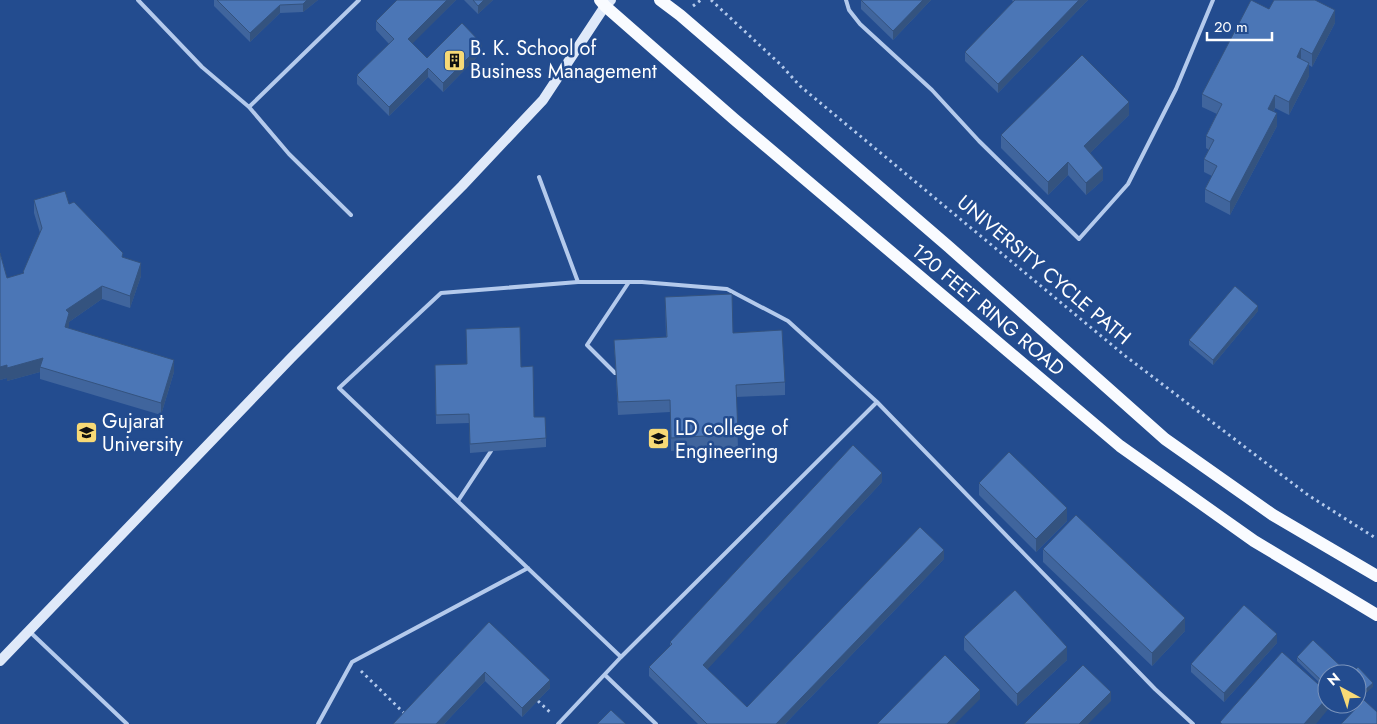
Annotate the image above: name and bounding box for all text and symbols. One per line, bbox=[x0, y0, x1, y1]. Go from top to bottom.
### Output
scale bar bbox=[1207, 10, 1272, 42]
text: 20 m bbox=[1214, 16, 1248, 38]
place label: B. K. School of Business Management bbox=[470, 34, 657, 86]
building icon: B. K. School of Business Management bbox=[442, 48, 466, 72]
street label: UNIVERSITY CYCLE PATH bbox=[951, 188, 1137, 352]
street label: 120 FEET RING ROAD bbox=[905, 237, 1071, 383]
place label: Gujarat University bbox=[102, 407, 183, 459]
place label: LD college of Engineering bbox=[675, 414, 789, 466]
school or university icon: Gujarat University bbox=[74, 420, 98, 444]
school or university icon: LD college of Engineering bbox=[647, 427, 671, 451]
north arrow bbox=[1317, 664, 1367, 714]
text: N bbox=[1323, 668, 1344, 690]

